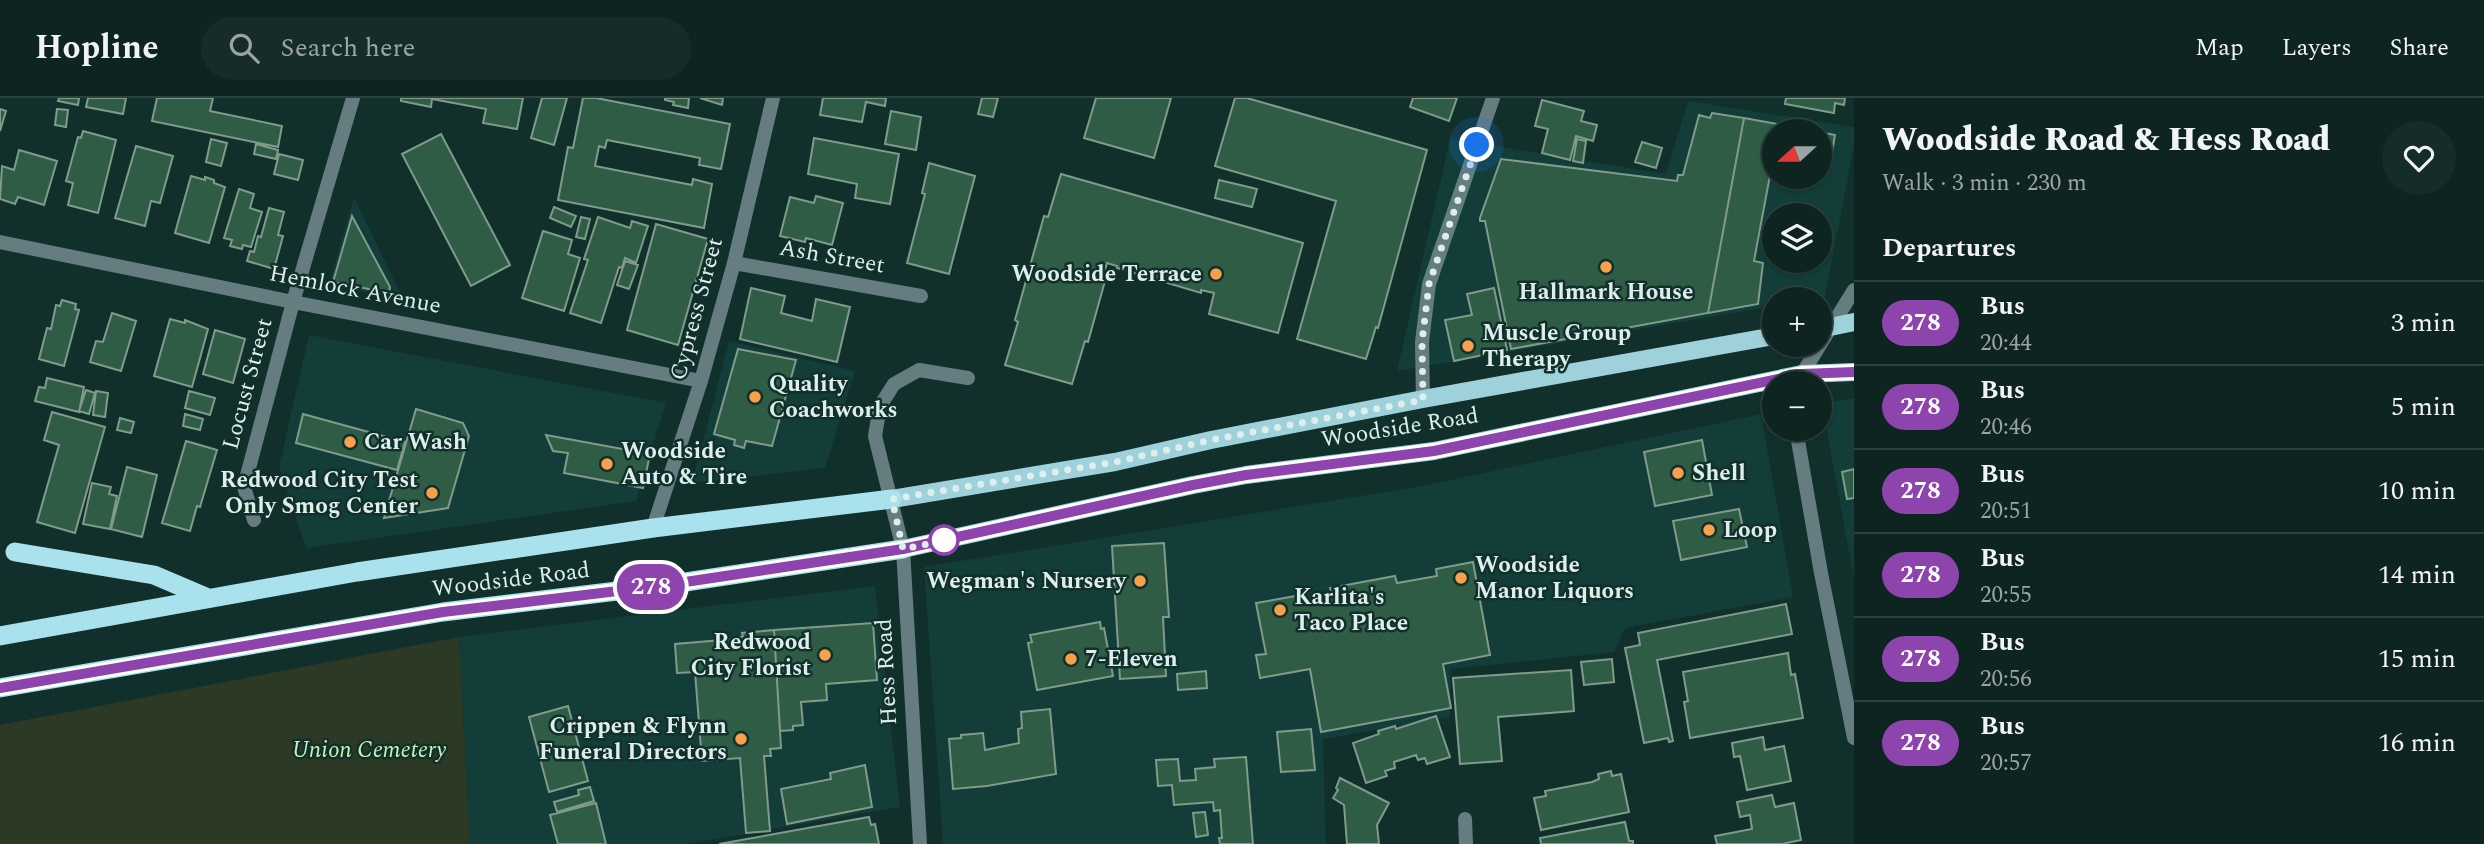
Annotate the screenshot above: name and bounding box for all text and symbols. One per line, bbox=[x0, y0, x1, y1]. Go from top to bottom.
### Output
search box bbox=[201, 17, 691, 80]
text: Hopline bbox=[35, 23, 159, 73]
text: Search here bbox=[281, 28, 415, 68]
icon: search bbox=[225, 29, 263, 67]
text: Map bbox=[2195, 30, 2244, 66]
text: Layers bbox=[2282, 30, 2352, 66]
text: Share bbox=[2390, 30, 2449, 66]
text: Woodside Road & Hess Road bbox=[1882, 115, 2331, 165]
north arrow bbox=[1762, 119, 1832, 189]
map controls bbox=[1762, 119, 1832, 441]
button: heart bbox=[2382, 121, 2456, 195]
your location bbox=[1459, 127, 1494, 162]
text: Walk · 3 min · 230 m bbox=[1882, 166, 2087, 201]
button: layers bbox=[1762, 203, 1832, 273]
text: Departures bbox=[1882, 228, 2016, 268]
street label: Ash Street bbox=[777, 231, 887, 283]
street label: Cypress Street bbox=[661, 234, 733, 384]
street label: Hemlock Avenue bbox=[266, 256, 444, 324]
place label: Woodside Terrace bbox=[1011, 257, 1202, 292]
marker: Hallmark House bbox=[1598, 259, 1614, 275]
marker: Woodside Terrace bbox=[1208, 266, 1224, 282]
place label: Hallmark House bbox=[1519, 275, 1693, 310]
text: Bus bbox=[1980, 286, 2025, 326]
button: + bbox=[1762, 287, 1832, 357]
text: 3 min bbox=[2391, 303, 2456, 343]
text: 278 bbox=[1900, 305, 1941, 341]
street label: Locust Street bbox=[214, 314, 282, 454]
place label: Muscle Group Therapy bbox=[1482, 316, 1631, 377]
text: 20:44 bbox=[1980, 326, 2032, 361]
marker: Muscle Group Therapy bbox=[1460, 338, 1476, 354]
place label: Quality Coachworks bbox=[769, 367, 898, 428]
text: Bus bbox=[1980, 370, 2025, 410]
button: − bbox=[1762, 371, 1832, 441]
text: 5 min bbox=[2391, 387, 2456, 427]
marker: Quality Coachworks bbox=[747, 389, 763, 405]
text: 278 bbox=[1900, 389, 1941, 425]
street label: Woodside Road bbox=[1319, 398, 1481, 458]
text: 20:46 bbox=[1980, 410, 2032, 445]
place label: Car Wash bbox=[364, 425, 467, 460]
marker: Car Wash bbox=[342, 434, 358, 450]
place label: Woodside Auto & Tire bbox=[621, 434, 747, 495]
text: Bus bbox=[1980, 454, 2025, 494]
marker: Woodside Auto & Tire bbox=[599, 456, 615, 472]
place label: Shell bbox=[1692, 456, 1746, 491]
place label: Redwood City Test Only Smog Center bbox=[220, 463, 418, 524]
marker: Shell bbox=[1670, 465, 1686, 481]
text: 10 min bbox=[2378, 471, 2456, 511]
text: 278 bbox=[1900, 473, 1941, 509]
marker: Redwood City Test Only Smog Center bbox=[424, 485, 440, 501]
text: 20:51 bbox=[1980, 494, 2032, 529]
place label: Loop bbox=[1723, 513, 1777, 548]
marker: Loop bbox=[1701, 522, 1717, 538]
unlabelled marker bbox=[929, 525, 959, 555]
text: Bus bbox=[1980, 538, 2025, 578]
place label: Woodside Manor Liquors bbox=[1475, 548, 1634, 609]
street label: Woodside Road bbox=[430, 553, 592, 607]
text: 14 min bbox=[2378, 555, 2456, 595]
text: 278 bbox=[1900, 557, 1941, 593]
line badge: 278 bbox=[611, 564, 691, 610]
place label: Wegman's Nursery bbox=[926, 564, 1127, 599]
text: 278 bbox=[631, 569, 671, 605]
marker: Woodside Manor Liquors bbox=[1453, 570, 1469, 586]
marker: Wegman's Nursery bbox=[1132, 573, 1148, 589]
text: 20:55 bbox=[1980, 578, 2032, 613]
place label: Karlita's Taco Place bbox=[1294, 580, 1408, 641]
marker: Karlita's Taco Place bbox=[1272, 602, 1288, 618]
street label: Hess Road bbox=[867, 618, 907, 726]
text: Bus bbox=[1980, 622, 2025, 662]
place label: Redwood City Florist bbox=[691, 625, 811, 686]
text: 15 min bbox=[2378, 639, 2456, 679]
text: 278 bbox=[1900, 641, 1941, 677]
place label: 7-Eleven bbox=[1085, 642, 1178, 677]
marker: Redwood City Florist bbox=[817, 647, 833, 663]
marker: 7-Eleven bbox=[1063, 651, 1079, 667]
text: 20:56 bbox=[1980, 662, 2032, 697]
text: Bus bbox=[1980, 706, 2025, 746]
place label: Crippen & Flynn Funeral Directors bbox=[539, 709, 727, 770]
text: 16 min bbox=[2378, 723, 2456, 763]
text: 278 bbox=[1900, 725, 1941, 761]
marker: Crippen & Flynn Funeral Directors bbox=[733, 731, 749, 747]
park label: Union Cemetery bbox=[292, 733, 447, 768]
text: 20:57 bbox=[1980, 746, 2032, 781]

